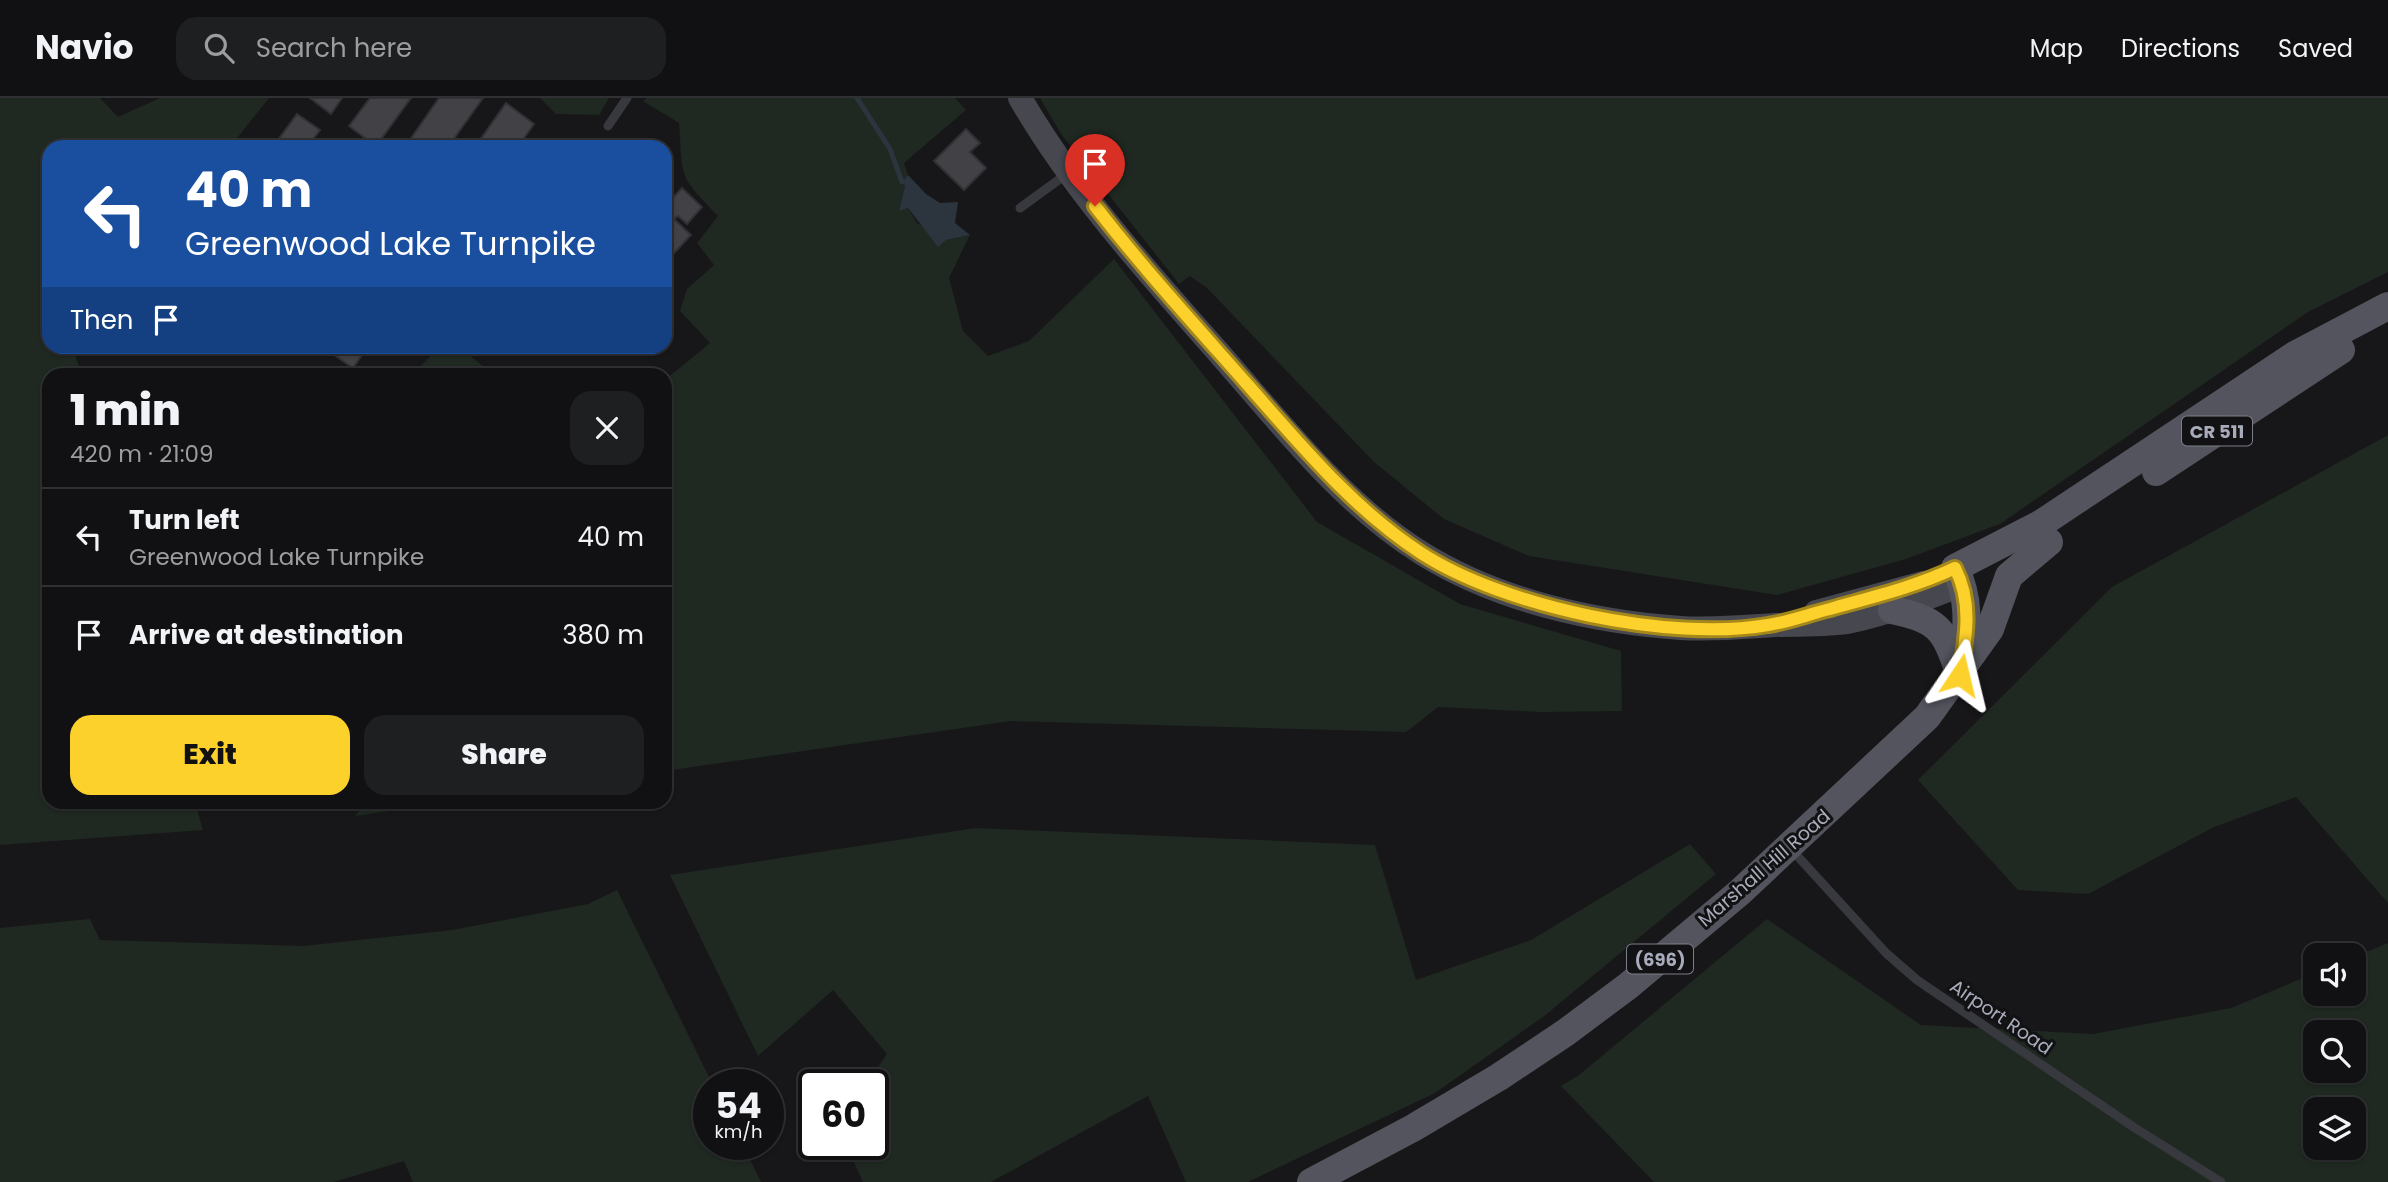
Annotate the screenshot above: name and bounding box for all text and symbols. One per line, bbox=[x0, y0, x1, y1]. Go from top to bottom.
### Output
search box bbox=[176, 17, 666, 80]
text: Navio bbox=[35, 24, 134, 71]
icon: search bbox=[200, 29, 238, 67]
text: Search here bbox=[256, 30, 412, 66]
text: Map bbox=[2030, 32, 2083, 65]
text: Directions bbox=[2121, 32, 2240, 65]
text: Saved bbox=[2278, 32, 2353, 65]
pin bbox=[1065, 134, 1125, 206]
icon: arrive bbox=[1076, 145, 1114, 183]
text: 40 m bbox=[185, 156, 312, 224]
icon: left bbox=[70, 168, 161, 259]
text: Greenwood Lake Turnpike bbox=[185, 221, 596, 266]
icon: arrive bbox=[147, 301, 185, 339]
text: Then bbox=[70, 302, 133, 338]
text: 1 min bbox=[70, 381, 181, 440]
button: close bbox=[570, 391, 644, 465]
road number: CR 511 bbox=[2182, 416, 2252, 446]
text: 420 m · 21:09 bbox=[70, 438, 214, 470]
text: Turn left bbox=[129, 502, 240, 538]
icon: left bbox=[70, 518, 108, 556]
text: 40 m bbox=[578, 519, 644, 555]
text: Greenwood Lake Turnpike bbox=[129, 541, 424, 573]
icon: arrive bbox=[70, 616, 108, 654]
text: Arrive at destination bbox=[129, 617, 404, 653]
text: 380 m bbox=[562, 617, 644, 653]
position arrow bbox=[1923, 638, 1997, 712]
button: Exit bbox=[70, 715, 350, 795]
button: Share bbox=[364, 715, 644, 795]
street label: Marshall Hill Road bbox=[1692, 803, 1836, 933]
map controls bbox=[2303, 943, 2366, 1160]
button: sound bbox=[2303, 943, 2366, 1006]
road number: (696) bbox=[1627, 944, 1693, 974]
street label: Airport Road bbox=[1945, 973, 2057, 1061]
button: search bbox=[2303, 1020, 2366, 1083]
speed limit sign: 60 bbox=[798, 1069, 889, 1160]
text: 54 bbox=[715, 1081, 762, 1130]
button: layers bbox=[2303, 1097, 2366, 1160]
text: km/h bbox=[715, 1119, 762, 1144]

